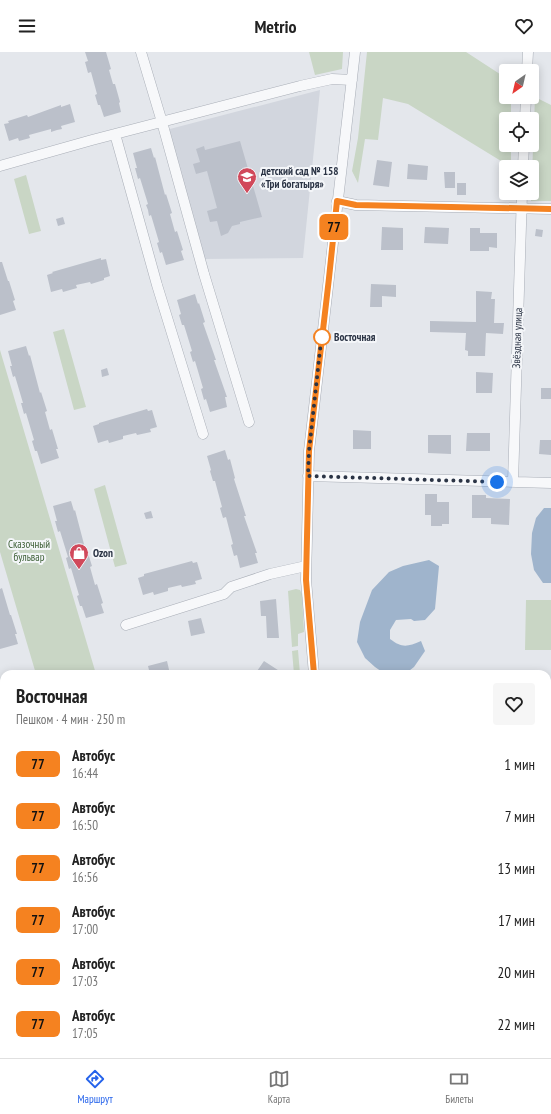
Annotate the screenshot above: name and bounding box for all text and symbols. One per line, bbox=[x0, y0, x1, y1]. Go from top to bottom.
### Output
icon: menu bbox=[16, 15, 38, 37]
text: Metrio bbox=[254, 15, 297, 38]
icon: heart bbox=[513, 15, 535, 37]
north arrow bbox=[499, 64, 539, 104]
map controls bbox=[499, 64, 539, 200]
button: locate bbox=[499, 112, 539, 152]
button: layers bbox=[499, 160, 539, 200]
place label: детский сад № 158 «Три богатыря» bbox=[260, 164, 339, 191]
school or university icon: детский сад № 158 «Три богатыря» bbox=[236, 166, 258, 194]
line badge: 77 bbox=[316, 214, 352, 240]
text: 77 bbox=[327, 218, 341, 236]
street label: Звёздная улица bbox=[509, 307, 525, 369]
marker: Восточная bbox=[313, 328, 331, 346]
place label: Восточная bbox=[334, 330, 376, 344]
your location bbox=[487, 472, 507, 492]
park label: Сказочный бульвар bbox=[8, 537, 50, 564]
shop icon: Ozon bbox=[68, 542, 90, 570]
place label: Ozon bbox=[93, 546, 113, 560]
button: heart bbox=[493, 683, 535, 725]
text: Восточная bbox=[16, 684, 88, 708]
text: Пешком · 4 мин · 250 m bbox=[16, 711, 125, 728]
text: Автобус bbox=[72, 746, 115, 765]
text: 77 bbox=[31, 755, 45, 773]
text: 1 мин bbox=[504, 755, 535, 774]
text: 16:44 bbox=[72, 765, 98, 782]
text: Автобус bbox=[72, 798, 115, 817]
text: 77 bbox=[31, 807, 45, 825]
text: 7 мин bbox=[505, 807, 535, 826]
text: 16:50 bbox=[72, 817, 98, 834]
text: Автобус bbox=[72, 850, 115, 869]
text: 77 bbox=[31, 859, 45, 877]
text: 13 мин bbox=[497, 859, 535, 878]
text: 16:56 bbox=[72, 869, 98, 886]
text: Автобус bbox=[72, 902, 115, 921]
text: 77 bbox=[31, 911, 45, 929]
text: 17 мин bbox=[498, 911, 535, 930]
text: 17:00 bbox=[72, 921, 98, 938]
text: Автобус bbox=[72, 954, 115, 973]
text: 77 bbox=[31, 963, 45, 981]
text: 20 мин bbox=[497, 963, 535, 982]
text: 17:03 bbox=[72, 973, 98, 990]
text: Автобус bbox=[72, 1006, 115, 1025]
text: 77 bbox=[31, 1015, 45, 1033]
text: 22 мин bbox=[497, 1015, 535, 1034]
text: 17:05 bbox=[72, 1025, 98, 1042]
tab: Маршрут bbox=[78, 1068, 113, 1106]
tab: Карта bbox=[268, 1068, 290, 1106]
tab: Билеты bbox=[445, 1068, 473, 1106]

